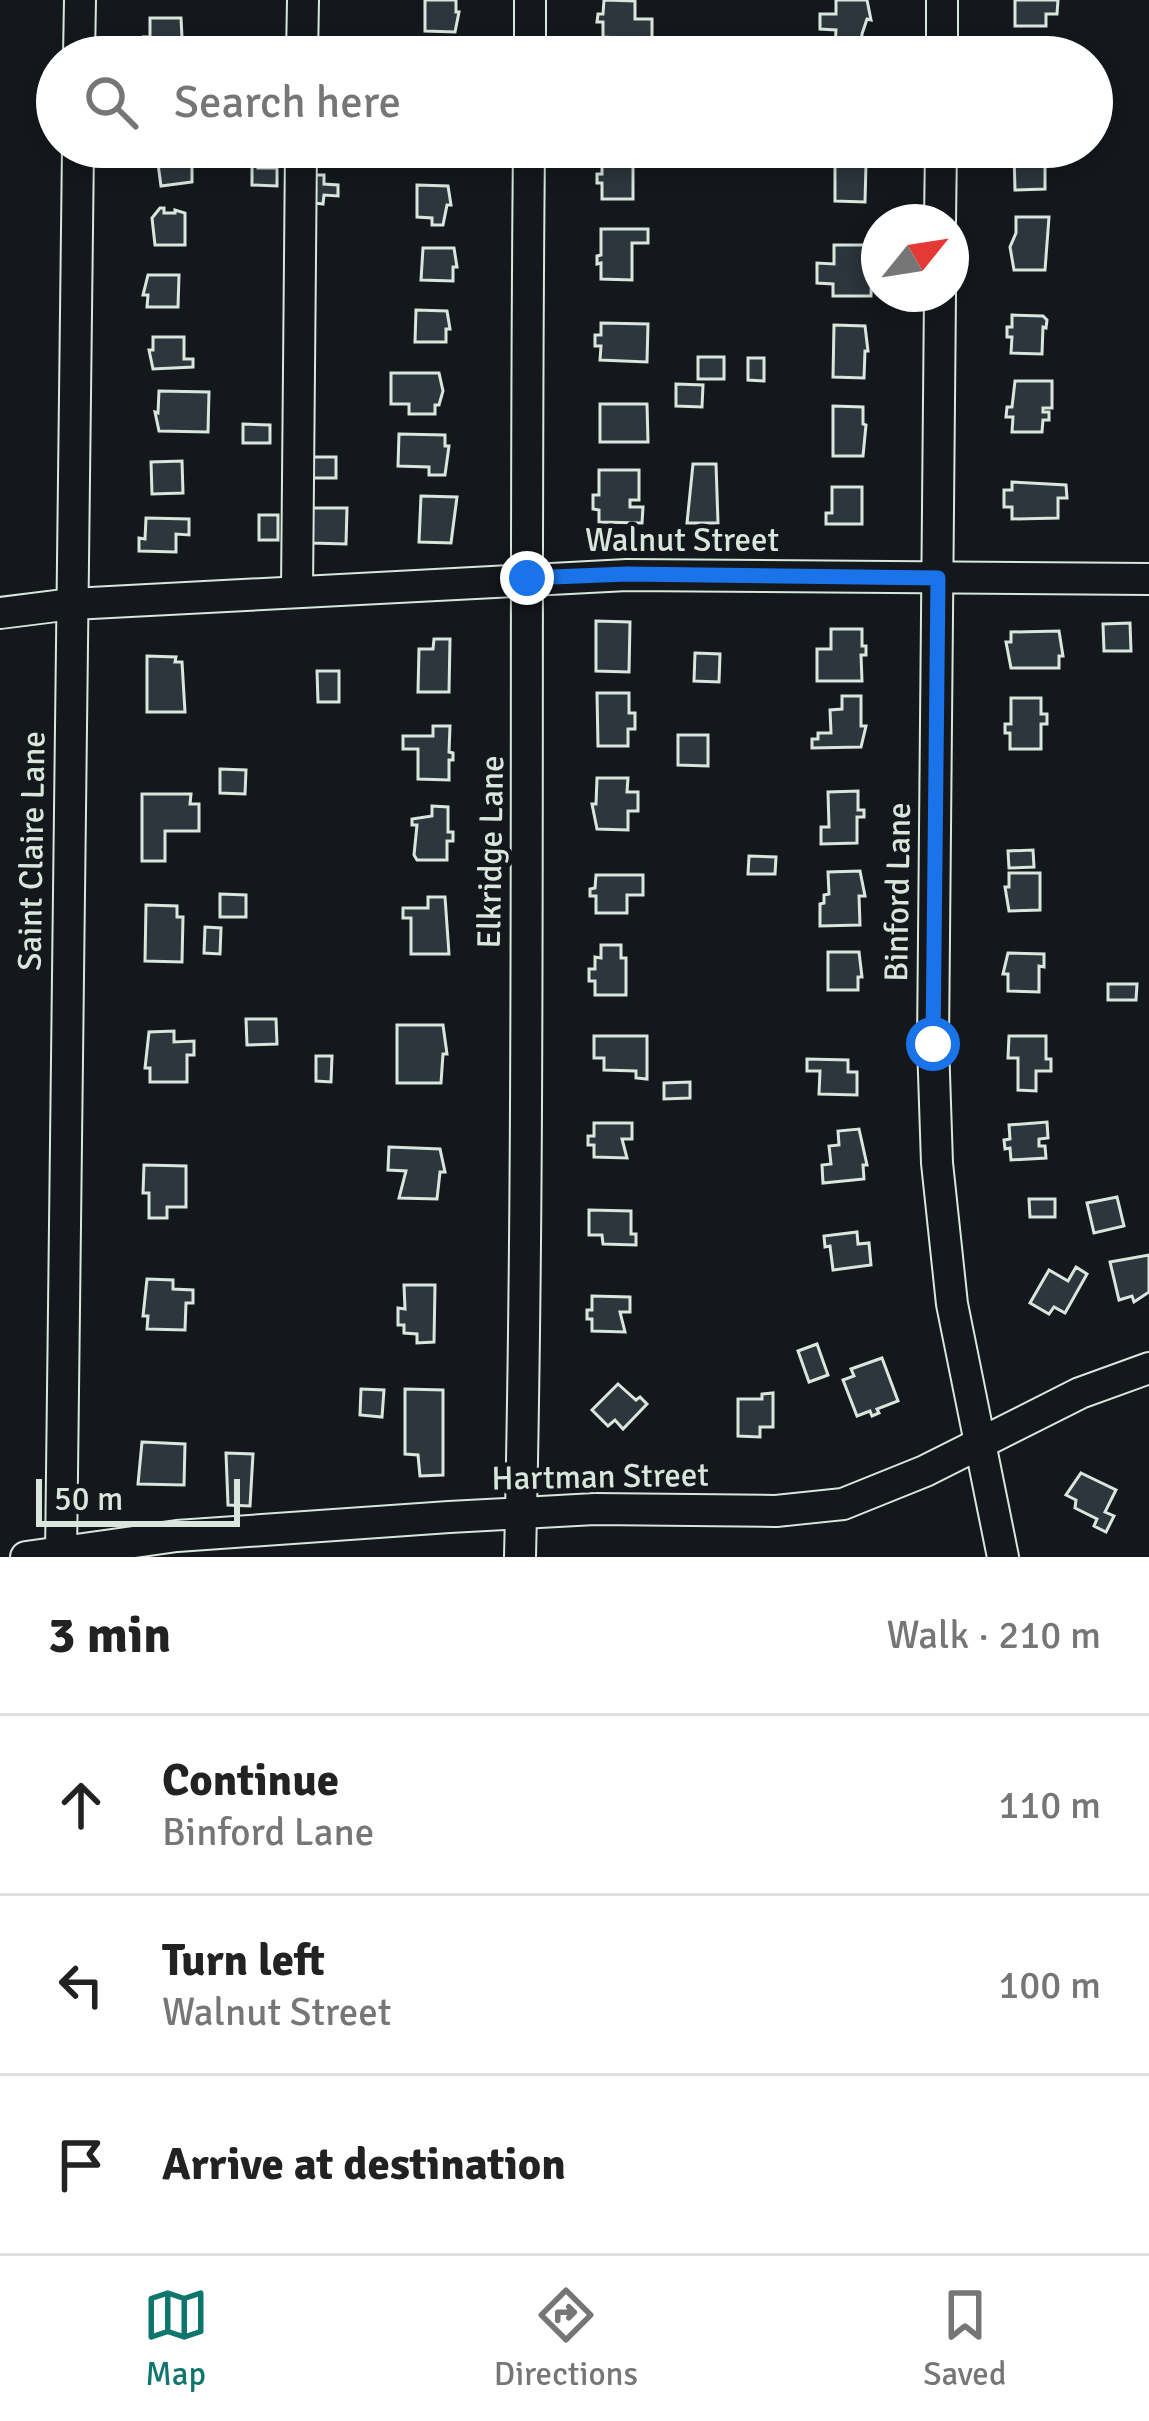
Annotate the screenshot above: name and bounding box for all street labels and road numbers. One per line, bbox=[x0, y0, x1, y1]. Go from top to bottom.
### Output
street label: Walnut Street bbox=[585, 520, 779, 561]
street label: Saint Claire Lane bbox=[9, 731, 55, 971]
street label: Elkridge Lane bbox=[469, 755, 513, 949]
street label: Binford Lane bbox=[876, 802, 920, 982]
street label: Hartman Street bbox=[491, 1455, 709, 1499]

